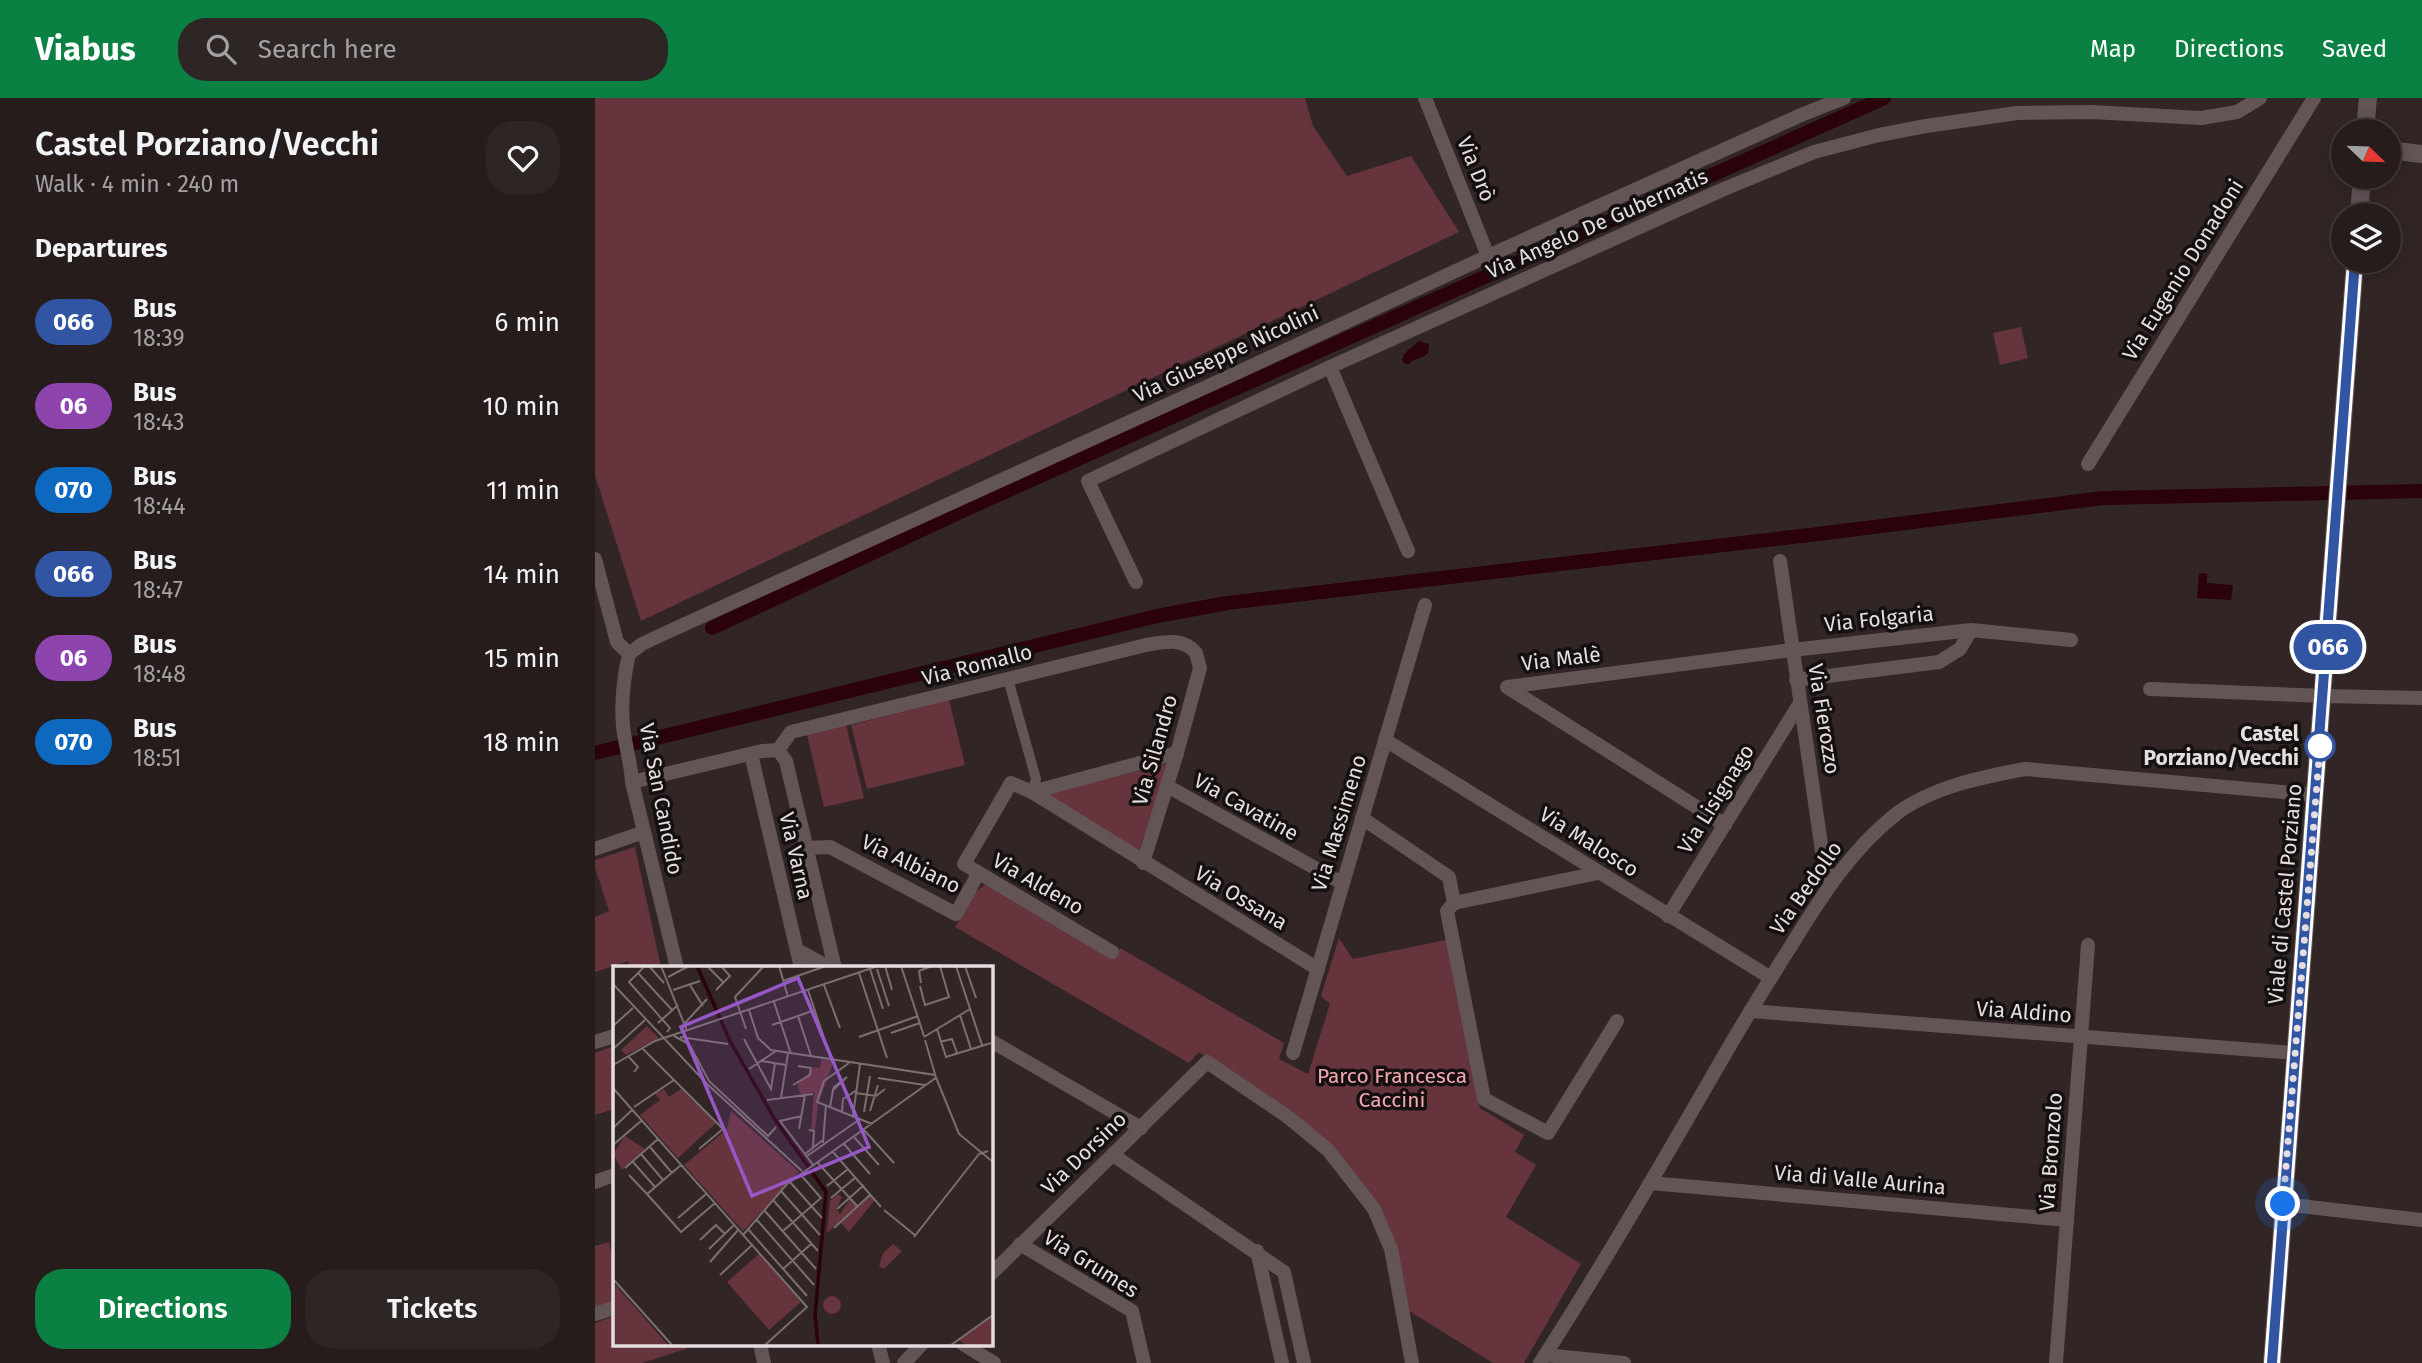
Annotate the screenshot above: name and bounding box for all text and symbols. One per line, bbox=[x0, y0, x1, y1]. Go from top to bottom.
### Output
search box bbox=[178, 18, 668, 81]
text: Viabus bbox=[35, 29, 136, 69]
icon: search bbox=[202, 30, 240, 68]
text: Search here bbox=[258, 34, 397, 65]
text: Map bbox=[2090, 35, 2136, 63]
text: Directions bbox=[2174, 35, 2284, 63]
text: Saved bbox=[2322, 35, 2387, 63]
north arrow bbox=[2331, 119, 2401, 189]
map controls bbox=[2331, 119, 2401, 273]
button: heart bbox=[486, 121, 560, 195]
text: Castel Porziano/Vecchi bbox=[35, 124, 379, 164]
street label: Via Drò bbox=[1451, 133, 1501, 205]
street label: Via Angelo De Gubernatis bbox=[1482, 163, 1712, 285]
text: Walk · 4 min · 240 m bbox=[35, 170, 239, 198]
street label: Via Eugenio Donadoni bbox=[2117, 175, 2249, 365]
button: layers bbox=[2331, 203, 2401, 273]
text: Departures bbox=[35, 233, 168, 264]
text: Bus bbox=[133, 293, 176, 324]
street label: Via Giuseppe Nicolini bbox=[1129, 300, 1323, 408]
text: 6 min bbox=[494, 307, 560, 338]
text: 066 bbox=[53, 308, 94, 336]
text: 18:39 bbox=[133, 324, 185, 352]
text: Bus bbox=[133, 377, 176, 408]
text: 10 min bbox=[482, 391, 560, 422]
text: 06 bbox=[60, 392, 87, 420]
text: 18:43 bbox=[133, 408, 184, 436]
text: Bus bbox=[133, 461, 176, 492]
text: 11 min bbox=[486, 475, 560, 506]
text: 070 bbox=[54, 476, 93, 504]
text: 18:44 bbox=[133, 492, 186, 520]
text: Bus bbox=[133, 545, 176, 576]
text: 14 min bbox=[483, 559, 560, 590]
text: 066 bbox=[53, 560, 94, 588]
text: 18:47 bbox=[133, 576, 183, 604]
street label: Via Folgaria bbox=[1823, 600, 1935, 638]
line badge: 066 bbox=[2288, 624, 2368, 670]
text: Bus bbox=[133, 629, 176, 660]
text: 066 bbox=[2307, 633, 2349, 661]
street label: Via Romallo bbox=[919, 639, 1035, 691]
street label: Via Malè bbox=[1520, 641, 1602, 677]
text: 15 min bbox=[484, 643, 560, 674]
text: 06 bbox=[60, 644, 87, 672]
text: 18:48 bbox=[133, 660, 186, 688]
street label: Via Fierozzo bbox=[1802, 662, 1846, 776]
street label: Via Silandro bbox=[1127, 692, 1183, 808]
text: Bus bbox=[133, 713, 176, 744]
street label: Via San Candido bbox=[634, 721, 688, 877]
place label: Castel Porziano/Vecchi bbox=[2143, 721, 2300, 771]
text: 18 min bbox=[483, 727, 560, 758]
text: 070 bbox=[54, 728, 93, 756]
marker: Castel Porziano/Vecchi bbox=[2305, 731, 2335, 761]
street label: Via Lisignago bbox=[1672, 740, 1760, 858]
text: 18:51 bbox=[133, 744, 182, 772]
street label: Via Massimeno bbox=[1306, 752, 1372, 894]
street label: Via Cavatine bbox=[1189, 768, 1303, 846]
street label: Viale di Castel Porziano bbox=[2262, 782, 2308, 1006]
street label: Via Malosco bbox=[1535, 801, 1643, 883]
street label: Via Varna bbox=[773, 810, 819, 902]
street label: Via Albiano bbox=[857, 829, 965, 899]
street label: Via Bedollo bbox=[1764, 836, 1848, 940]
street label: Via Aldeno bbox=[988, 847, 1088, 921]
street label: Via Ossana bbox=[1190, 860, 1292, 936]
inset map bbox=[613, 966, 992, 1346]
street label: Via Aldino bbox=[1975, 996, 2073, 1028]
park label: Parco Francesca Caccini bbox=[1317, 1063, 1467, 1113]
street label: Via Bronzolo bbox=[2034, 1092, 2068, 1212]
street label: Via Dorsino bbox=[1036, 1106, 1132, 1200]
street label: Via di Valle Aurina bbox=[1773, 1160, 1947, 1200]
your location bbox=[2265, 1186, 2300, 1221]
street label: Via Grumes bbox=[1039, 1225, 1144, 1304]
button: Directions bbox=[35, 1269, 291, 1349]
button: Tickets bbox=[305, 1269, 560, 1349]

